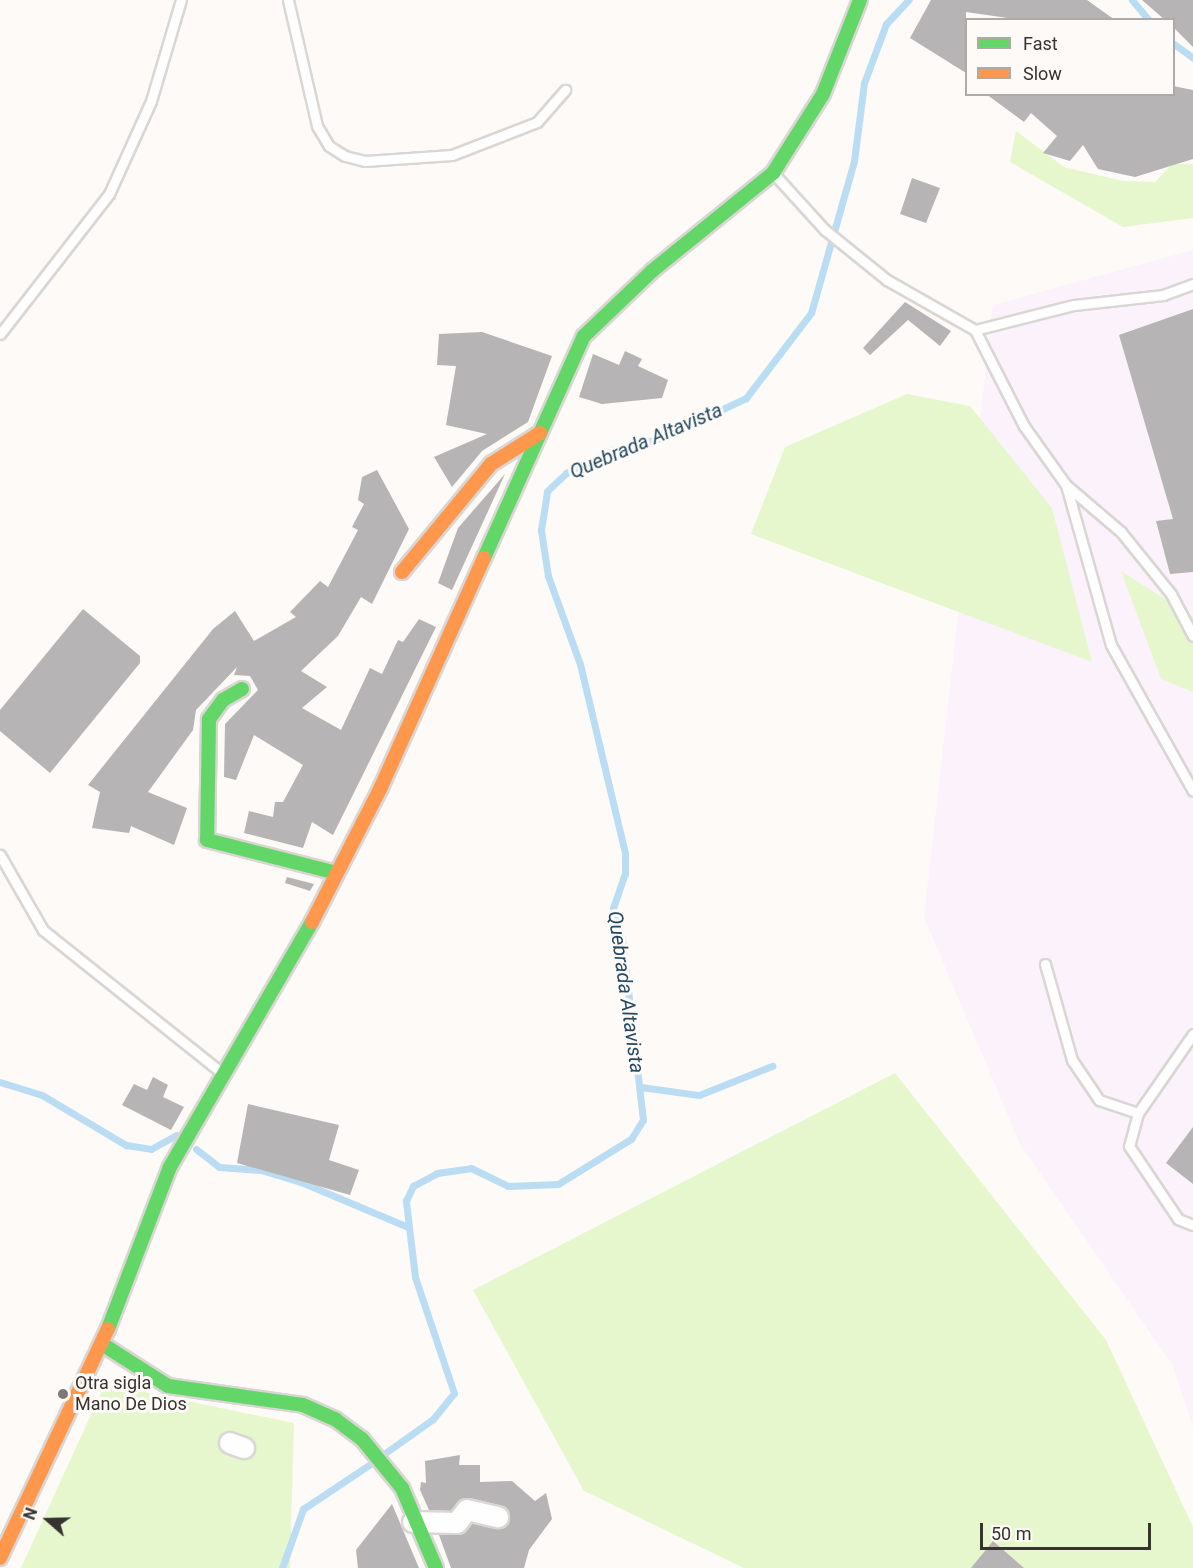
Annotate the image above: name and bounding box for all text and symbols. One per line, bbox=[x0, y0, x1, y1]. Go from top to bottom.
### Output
legend bbox=[965, 18, 1175, 96]
text: Fast bbox=[1023, 33, 1058, 54]
text: Slow bbox=[1023, 63, 1062, 84]
water label: Quebrada Altavista bbox=[566, 398, 726, 484]
water label: Quebrada Altavista bbox=[603, 909, 649, 1075]
place label: Otra sigla Mano De Dios bbox=[75, 1373, 187, 1416]
marker: Otra sigla Mano De Dios bbox=[56, 1387, 70, 1401]
north arrow bbox=[18, 1490, 78, 1550]
text: N bbox=[20, 1505, 41, 1522]
scale bar bbox=[983, 1511, 1154, 1549]
text: 50 m bbox=[991, 1523, 1031, 1544]

